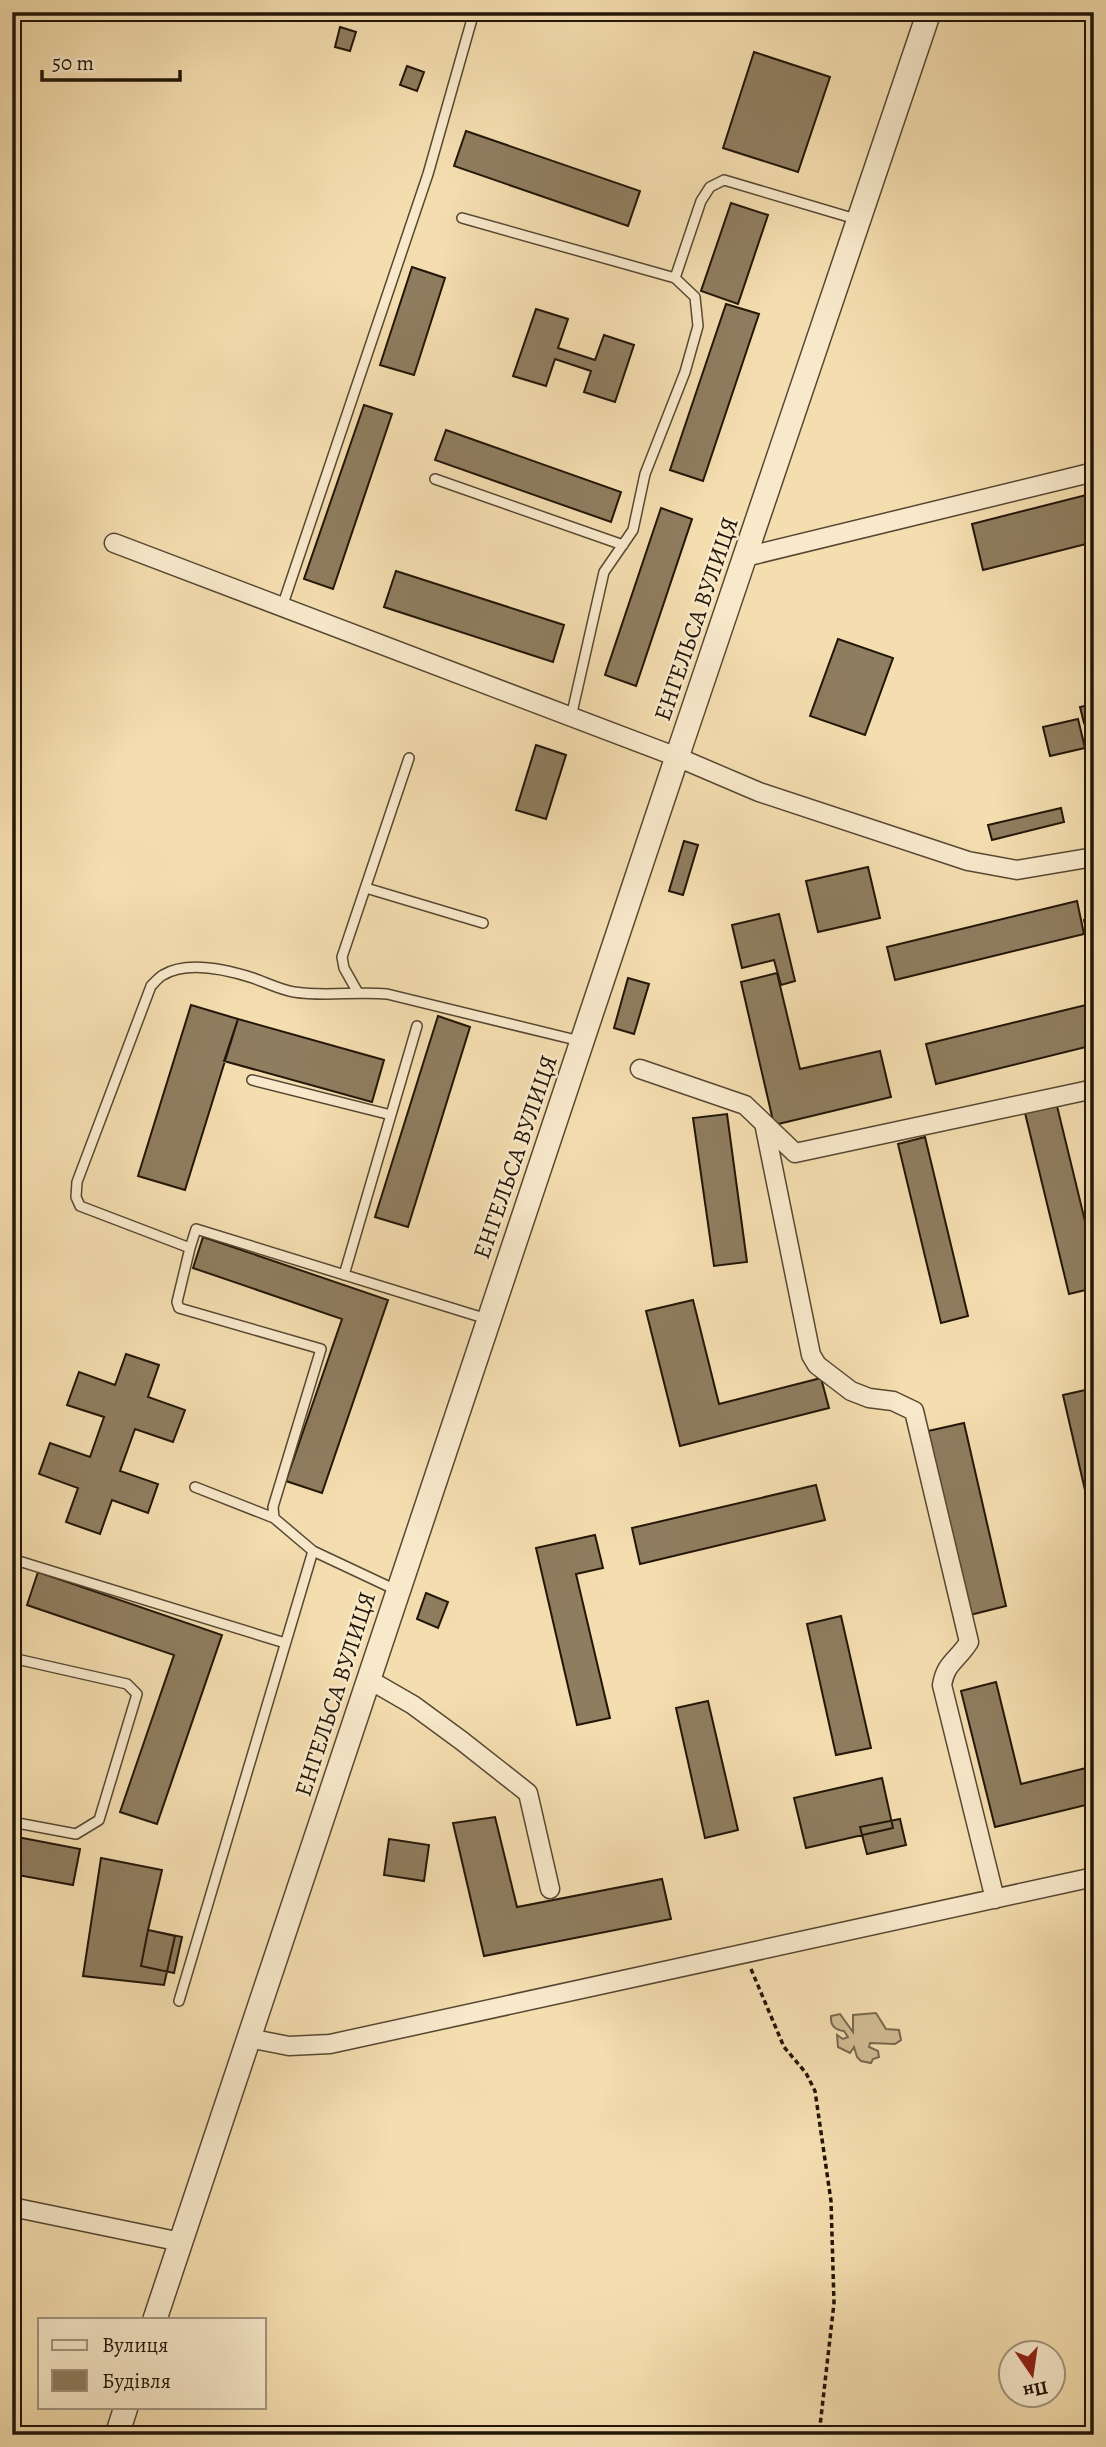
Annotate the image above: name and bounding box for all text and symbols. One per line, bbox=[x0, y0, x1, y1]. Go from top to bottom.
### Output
scale bar bbox=[42, 38, 180, 82]
text: 50 m bbox=[52, 49, 94, 77]
street label: ЕНГЕЛЬСА ВУЛИЦЯ bbox=[646, 513, 746, 725]
street label: ЕНГЕЛЬСА ВУЛИЦЯ bbox=[465, 1051, 565, 1263]
street label: ЕНГЕЛЬСА ВУЛИЦЯ bbox=[287, 1587, 383, 1801]
legend bbox=[38, 2318, 266, 2408]
text: Вулиця bbox=[102, 2331, 168, 2359]
north arrow bbox=[998, 2338, 1068, 2408]
text: Будівля bbox=[102, 2367, 171, 2395]
text: Пн bbox=[1021, 2374, 1051, 2405]

